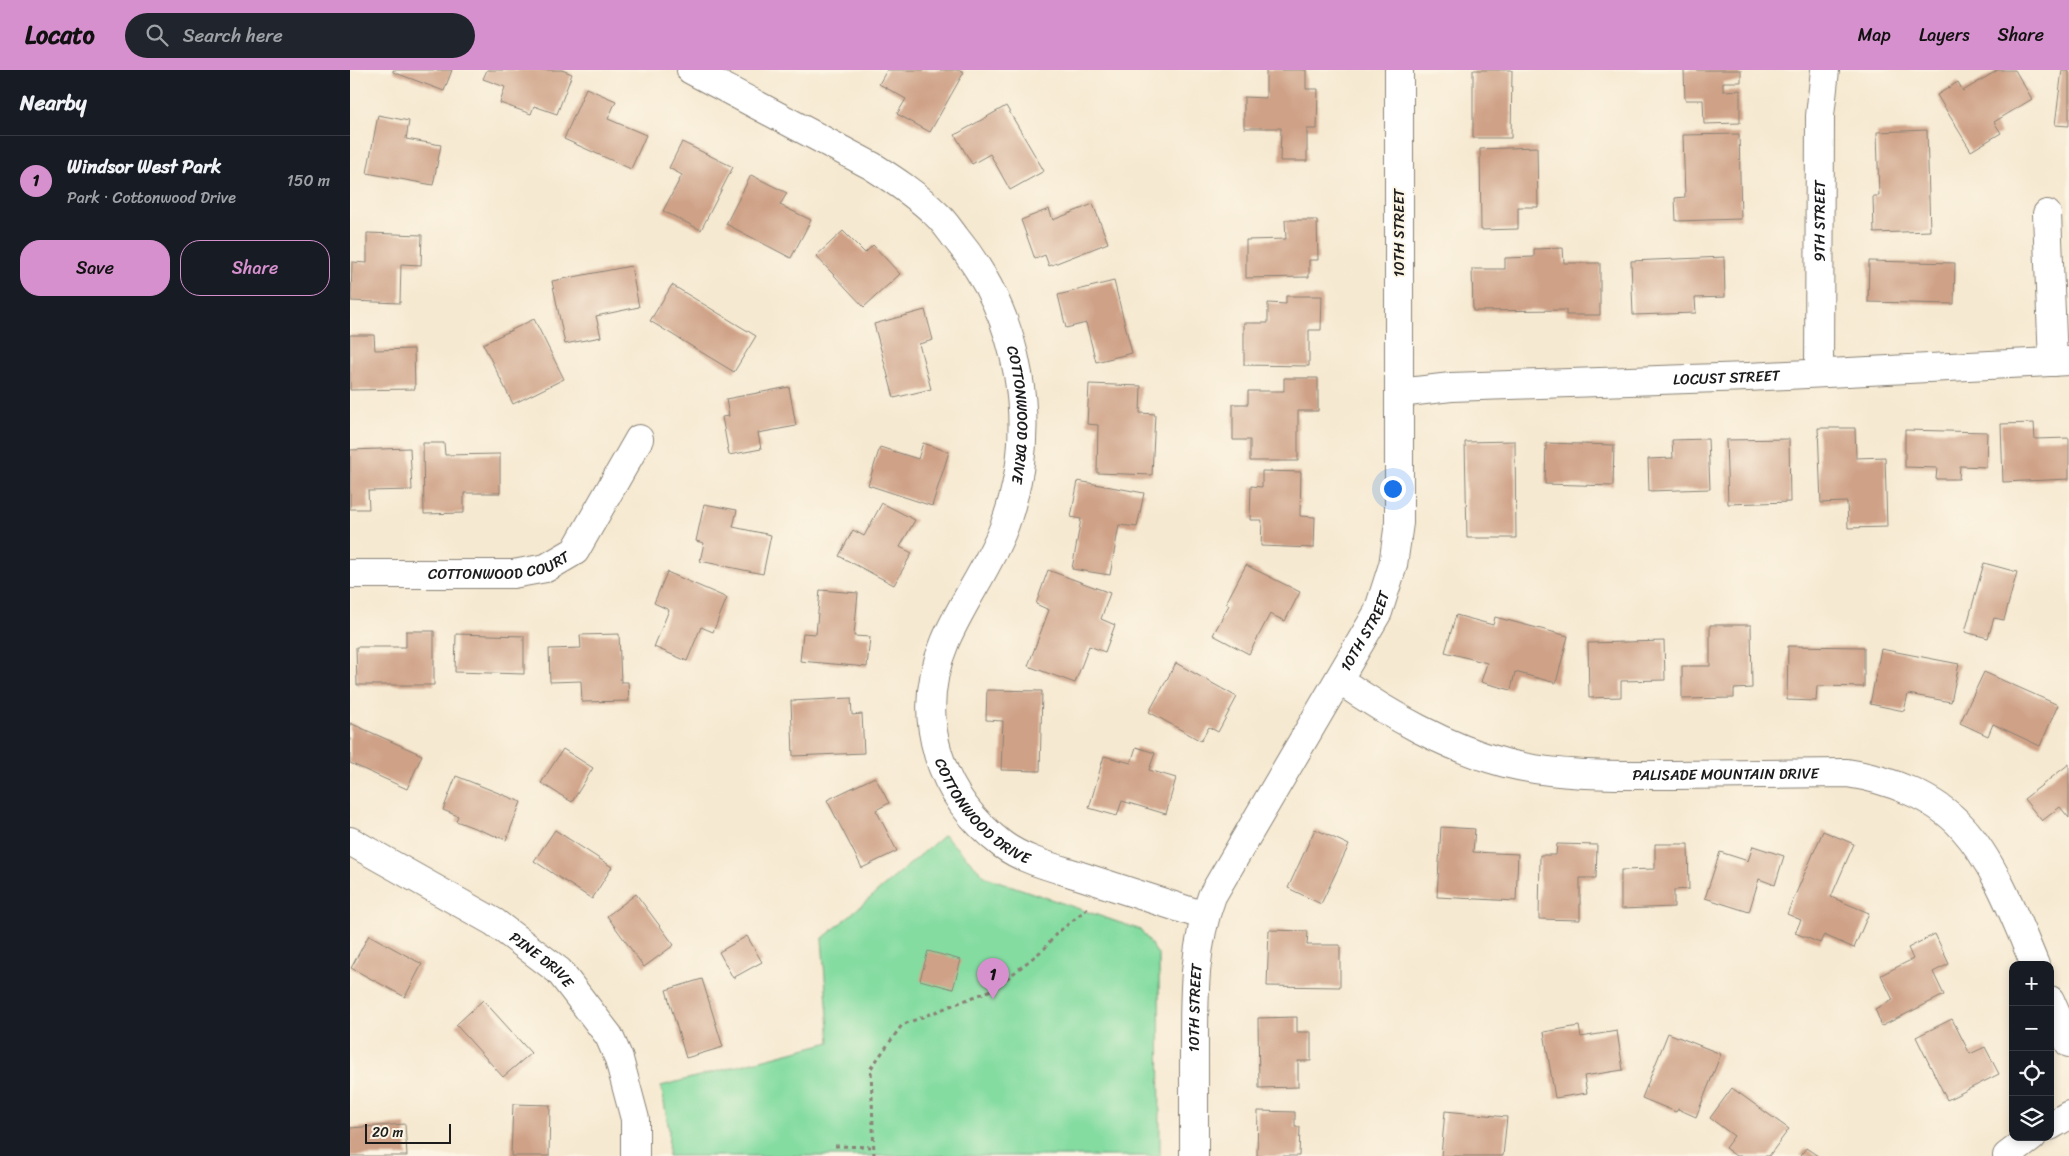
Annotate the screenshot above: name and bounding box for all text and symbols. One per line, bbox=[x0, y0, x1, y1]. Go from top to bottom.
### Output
search box bbox=[125, 13, 475, 58]
text: Locato bbox=[25, 14, 95, 56]
text: Search here bbox=[183, 19, 283, 52]
text: Map bbox=[1858, 19, 1891, 51]
text: Layers bbox=[1919, 19, 1970, 51]
text: Share bbox=[1998, 19, 2044, 51]
icon: search bbox=[143, 21, 171, 49]
text: Nearby bbox=[20, 84, 86, 122]
text: Windsor West Park bbox=[67, 150, 221, 183]
text: 1 bbox=[33, 166, 39, 195]
text: 150 m bbox=[287, 166, 330, 195]
street label: 9TH STREET bbox=[1806, 179, 1833, 262]
text: Park · Cottonwood Drive bbox=[67, 183, 236, 212]
street label: 10TH STREET bbox=[1386, 187, 1412, 277]
button: Save bbox=[20, 240, 170, 296]
button: Share bbox=[180, 240, 330, 296]
street label: COTTONWOOD DRIVE bbox=[999, 343, 1035, 487]
street label: LOCUST STREET bbox=[1673, 362, 1781, 393]
your location bbox=[1380, 476, 1406, 502]
street label: COTTONWOOD COURT bbox=[428, 543, 576, 587]
street label: 10TH STREET bbox=[1333, 586, 1397, 676]
street label: COTTONWOOD DRIVE bbox=[927, 754, 1036, 872]
street label: PALISADE MOUNTAIN DRIVE bbox=[1632, 760, 1821, 788]
street label: PINE DRIVE bbox=[504, 925, 581, 995]
pin: 1 bbox=[977, 958, 1009, 999]
street label: 10TH STREET bbox=[1181, 961, 1210, 1052]
map controls bbox=[2009, 961, 2054, 1141]
button: + bbox=[2009, 961, 2054, 1006]
button: − bbox=[2009, 1006, 2054, 1051]
button: locate bbox=[2009, 1051, 2054, 1096]
button: layers bbox=[2009, 1096, 2054, 1141]
text: 20 m bbox=[372, 1120, 403, 1145]
scale bar bbox=[365, 1121, 451, 1144]

